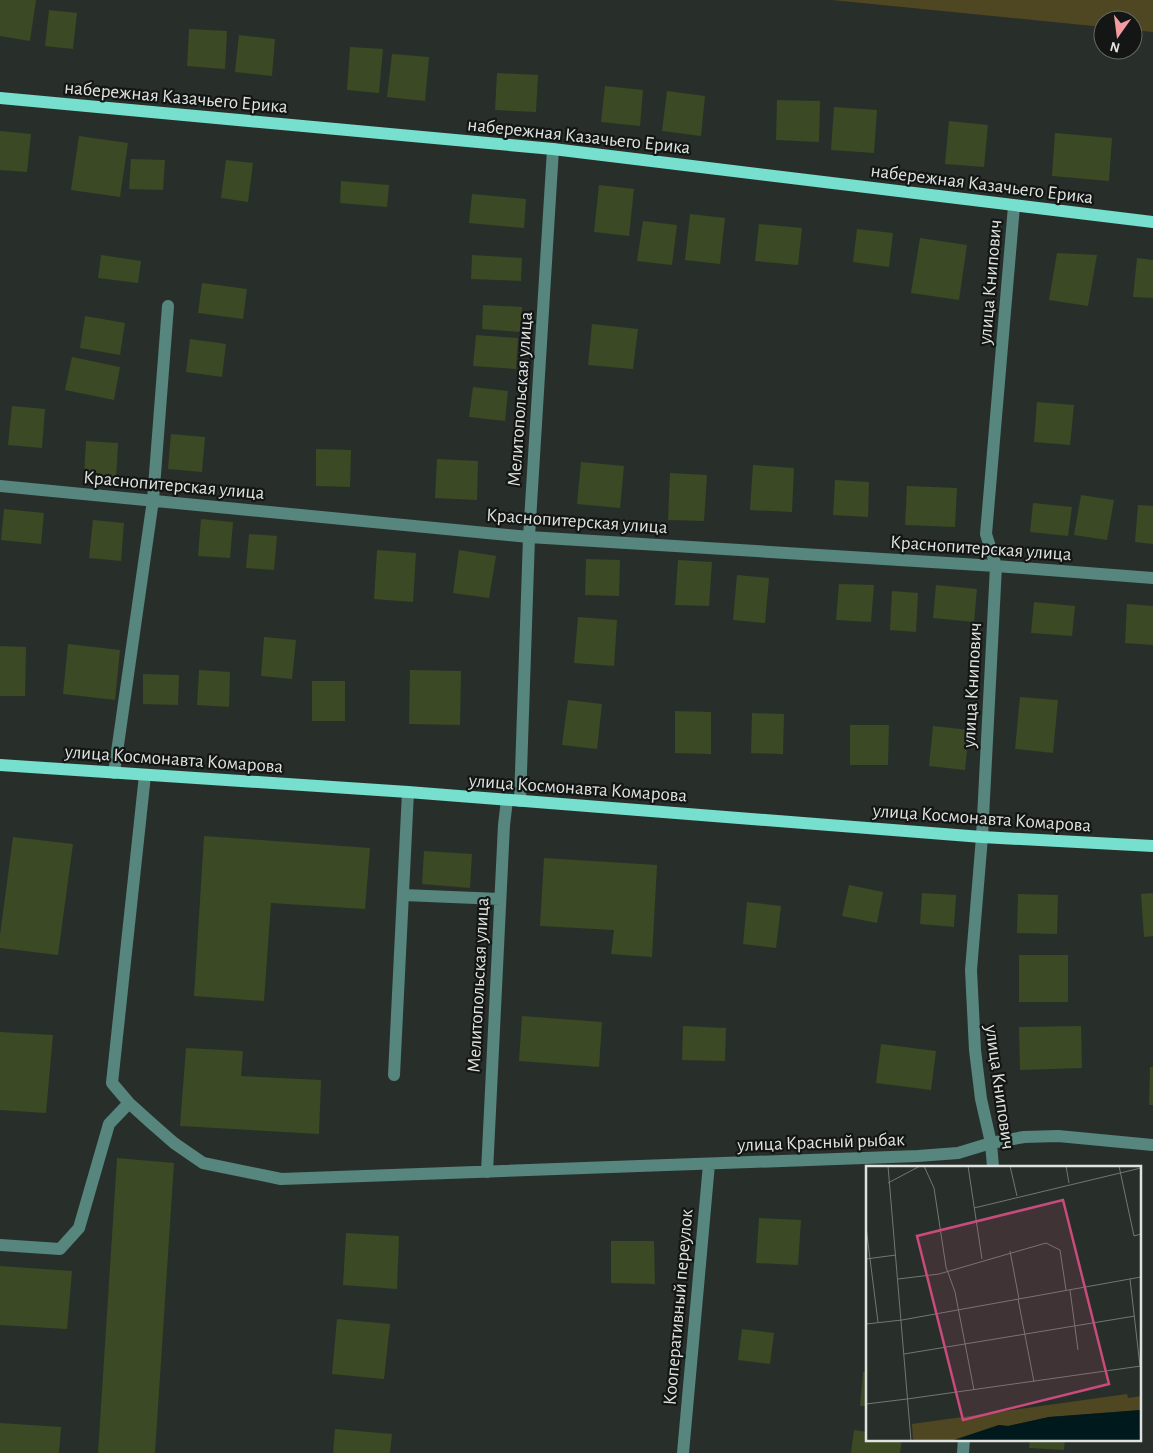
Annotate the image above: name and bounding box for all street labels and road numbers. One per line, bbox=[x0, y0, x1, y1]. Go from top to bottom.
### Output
street label: набережная Казачьего Ерика bbox=[63, 78, 289, 117]
street label: набережная Казачьего Ерика bbox=[466, 115, 692, 158]
street label: набережная Казачьего Ерика bbox=[869, 161, 1095, 208]
street label: улица Книпович bbox=[975, 219, 1005, 346]
street label: Мелитопольская улица bbox=[505, 311, 536, 487]
street label: Краснопитерская улица bbox=[82, 468, 266, 503]
street label: Краснопитерская улица bbox=[485, 506, 669, 537]
street label: Краснопитерская улица bbox=[889, 533, 1073, 564]
street label: улица Книпович bbox=[960, 622, 985, 749]
street label: улица Космонавта Комарова bbox=[63, 742, 284, 777]
street label: улица Космонавта Комарова bbox=[467, 771, 688, 806]
street label: улица Космонавта Комарова bbox=[871, 801, 1092, 836]
street label: Мелитопольская улица bbox=[464, 897, 493, 1073]
street label: улица Книпович bbox=[981, 1023, 1018, 1151]
street label: улица Красный рыбак bbox=[736, 1130, 905, 1155]
street label: Кооперативный переулок bbox=[660, 1208, 697, 1406]

